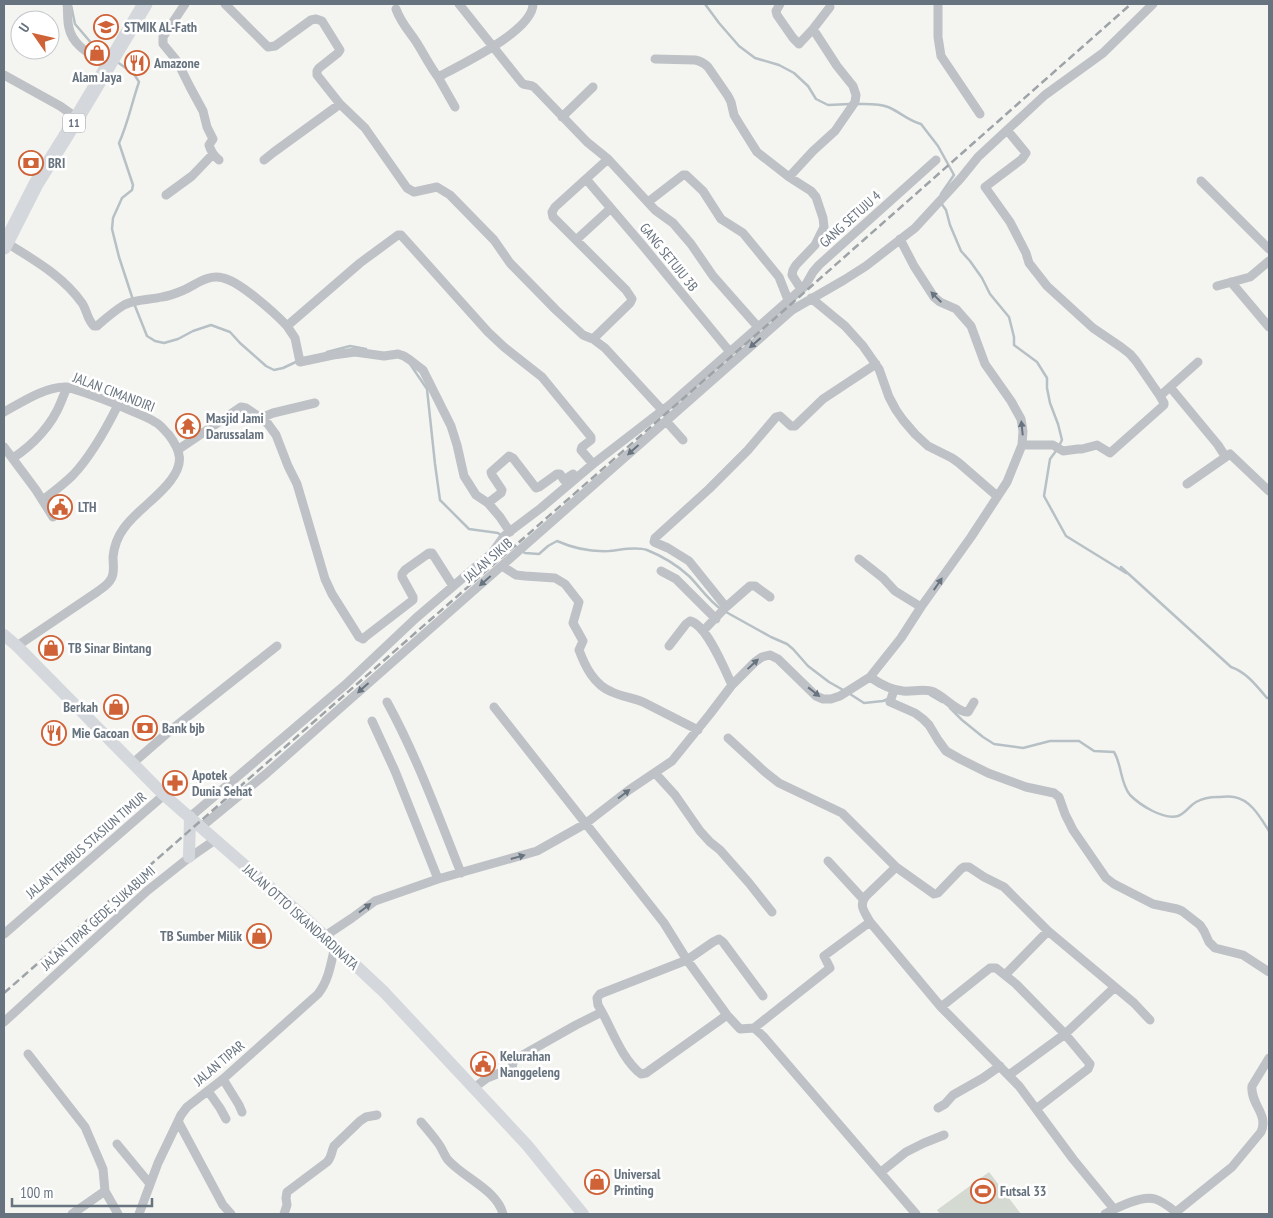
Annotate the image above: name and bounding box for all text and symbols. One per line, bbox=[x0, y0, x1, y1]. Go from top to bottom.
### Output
north arrow bbox=[10, 10, 60, 60]
school or university icon: STMIK AL-Fath bbox=[93, 14, 119, 40]
place label: STMIK AL-Fath bbox=[124, 18, 197, 36]
text: U bbox=[15, 20, 34, 36]
shop icon: Alam Jaya bbox=[84, 40, 110, 66]
restaurant icon: Amazone bbox=[124, 50, 150, 76]
place label: Amazone bbox=[153, 54, 200, 72]
place label: Alam Jaya bbox=[71, 68, 122, 86]
road number: 11 bbox=[63, 114, 85, 132]
bank icon: BRI bbox=[18, 150, 44, 176]
place label: BRI bbox=[48, 154, 65, 172]
street label: GANG SETUJU 4 bbox=[816, 186, 885, 251]
street label: GANG SETUJU 3B bbox=[636, 219, 702, 295]
one-way arrow bbox=[930, 291, 942, 303]
one-way arrow bbox=[749, 337, 762, 348]
street label: JALAN CIMANDIRI bbox=[70, 368, 158, 416]
place label: Masjid Jami Darussalam bbox=[206, 409, 264, 443]
temple icon: Masjid Jami Darussalam bbox=[175, 413, 201, 439]
one-way arrow bbox=[1018, 420, 1026, 436]
one-way arrow bbox=[628, 444, 640, 456]
public building icon: LTH bbox=[47, 494, 73, 520]
place label: LTH bbox=[78, 498, 97, 516]
street label: JALAN SIKIB bbox=[459, 534, 516, 587]
one-way arrow bbox=[479, 575, 492, 586]
one-way arrow bbox=[933, 577, 943, 591]
shop icon: TB Sinar Bintang bbox=[38, 635, 64, 661]
place label: TB Sinar Bintang bbox=[68, 639, 151, 657]
one-way arrow bbox=[747, 659, 759, 670]
one-way arrow bbox=[358, 682, 370, 694]
one-way arrow bbox=[807, 687, 820, 698]
shop icon: Berkah bbox=[103, 694, 129, 720]
place label: Berkah bbox=[63, 698, 98, 716]
bank icon: Bank bjb bbox=[132, 715, 158, 741]
place label: Bank bjb bbox=[162, 719, 205, 737]
restaurant icon: Mie Gacoan bbox=[41, 720, 67, 746]
place label: Mie Gacoan bbox=[72, 724, 129, 742]
place label: Apotek Dunia Sehat bbox=[191, 766, 252, 800]
pharmacy icon: Apotek Dunia Sehat bbox=[162, 770, 188, 796]
street label: JALAN TEMBUS STASIUN TIMUR bbox=[21, 788, 150, 903]
one-way arrow bbox=[617, 789, 630, 800]
one-way arrow bbox=[511, 852, 526, 860]
street label: JALAN OTTO ISKANDARDINATA bbox=[239, 860, 363, 974]
street label: JALAN TIPAR GEDE, SUKABUMI bbox=[36, 862, 159, 975]
one-way arrow bbox=[358, 903, 372, 913]
shop icon: TB Sumber Milik bbox=[246, 923, 272, 949]
place label: TB Sumber Milik bbox=[160, 927, 242, 945]
street label: JALAN TIPAR bbox=[189, 1036, 248, 1090]
place label: Kelurahan Nanggeleng bbox=[500, 1047, 560, 1081]
public building icon: Kelurahan Nanggeleng bbox=[470, 1051, 496, 1077]
place label: Universal Printing bbox=[614, 1165, 661, 1199]
shop icon: Universal Printing bbox=[584, 1169, 610, 1195]
scale bar bbox=[12, 1176, 152, 1208]
sports icon: Futsal 33 bbox=[970, 1178, 996, 1204]
place label: Futsal 33 bbox=[1000, 1182, 1047, 1200]
text: 100 m bbox=[20, 1183, 53, 1202]

